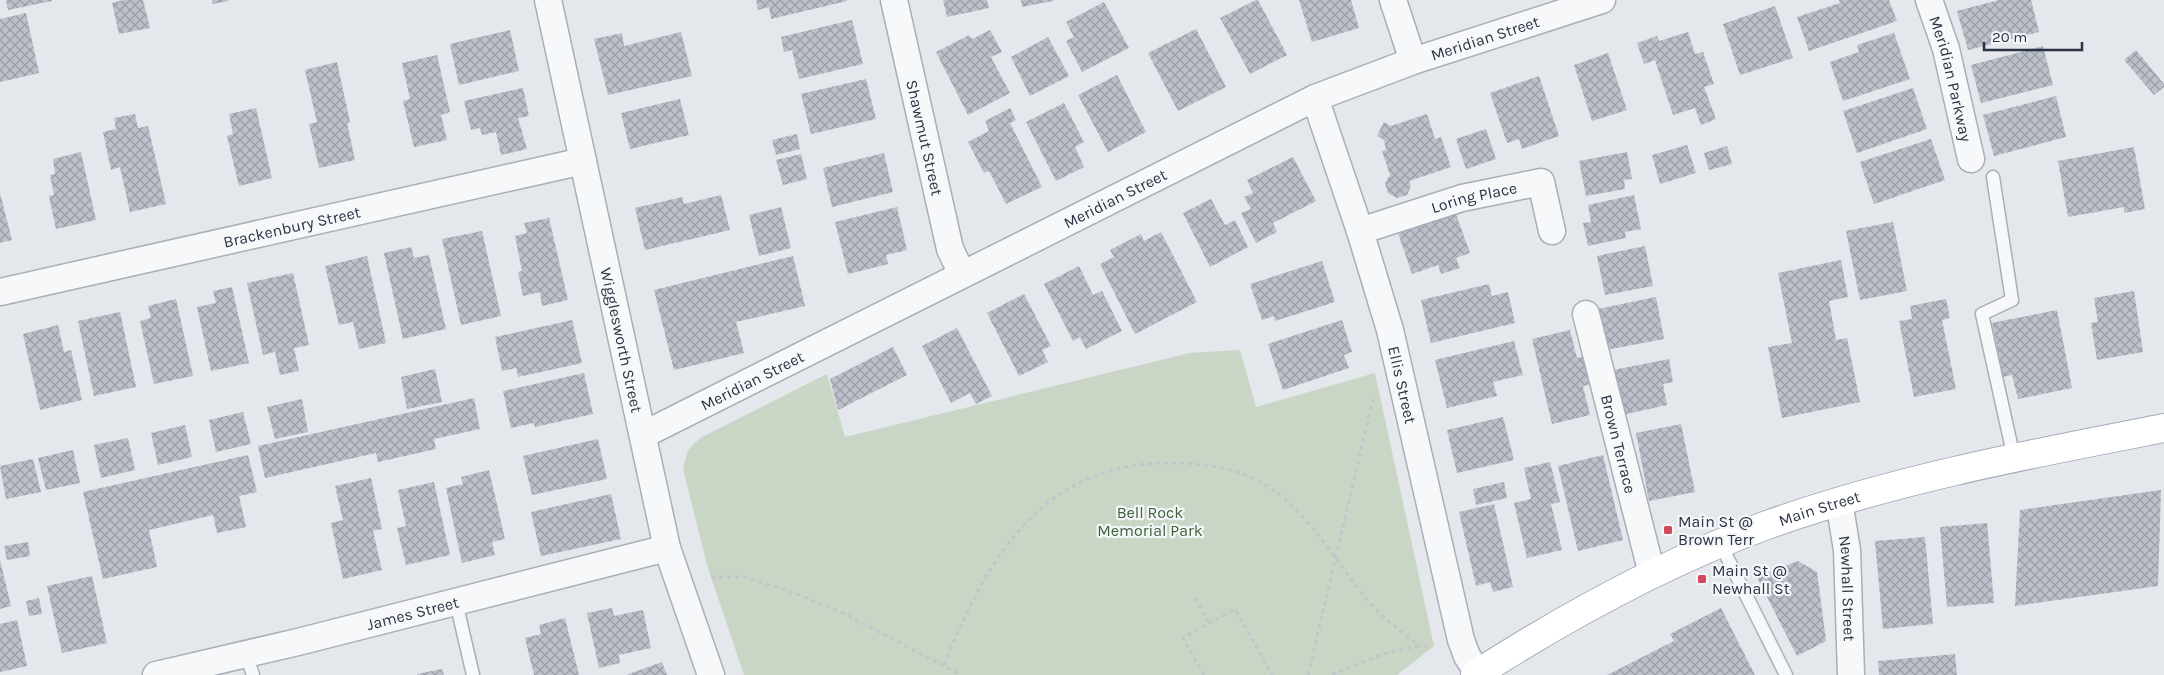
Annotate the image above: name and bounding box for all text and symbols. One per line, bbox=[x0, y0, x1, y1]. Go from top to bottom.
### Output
street label: Meridian Street bbox=[1428, 12, 1542, 65]
street label: Meridian Parkway bbox=[1925, 13, 1976, 144]
scale bar bbox=[1984, 20, 2082, 52]
text: 20 m bbox=[1992, 28, 2027, 46]
street label: Shawmut Street bbox=[902, 78, 947, 197]
street label: Meridian Street bbox=[1060, 165, 1170, 233]
street label: Loring Place bbox=[1429, 178, 1519, 217]
street label: Brackenbury Street bbox=[221, 202, 362, 252]
street label: Wigglesworth Street bbox=[596, 266, 646, 414]
street label: Ellis Street bbox=[1384, 344, 1420, 425]
street label: Meridian Street bbox=[698, 347, 807, 415]
street label: Brown Terrace bbox=[1597, 392, 1640, 496]
street label: Main Street bbox=[1776, 487, 1863, 530]
park label: Bell Rock Memorial Park bbox=[1097, 503, 1203, 540]
place label: Main St @ Brown Terr bbox=[1678, 512, 1754, 549]
marker: Main St @ Brown Terr bbox=[1662, 524, 1674, 536]
street label: Newhall Street bbox=[1835, 534, 1859, 642]
place label: Main St @ Newhall St bbox=[1712, 561, 1790, 598]
marker: Main St @ Newhall St bbox=[1696, 573, 1708, 585]
street label: James Street bbox=[364, 592, 461, 634]

